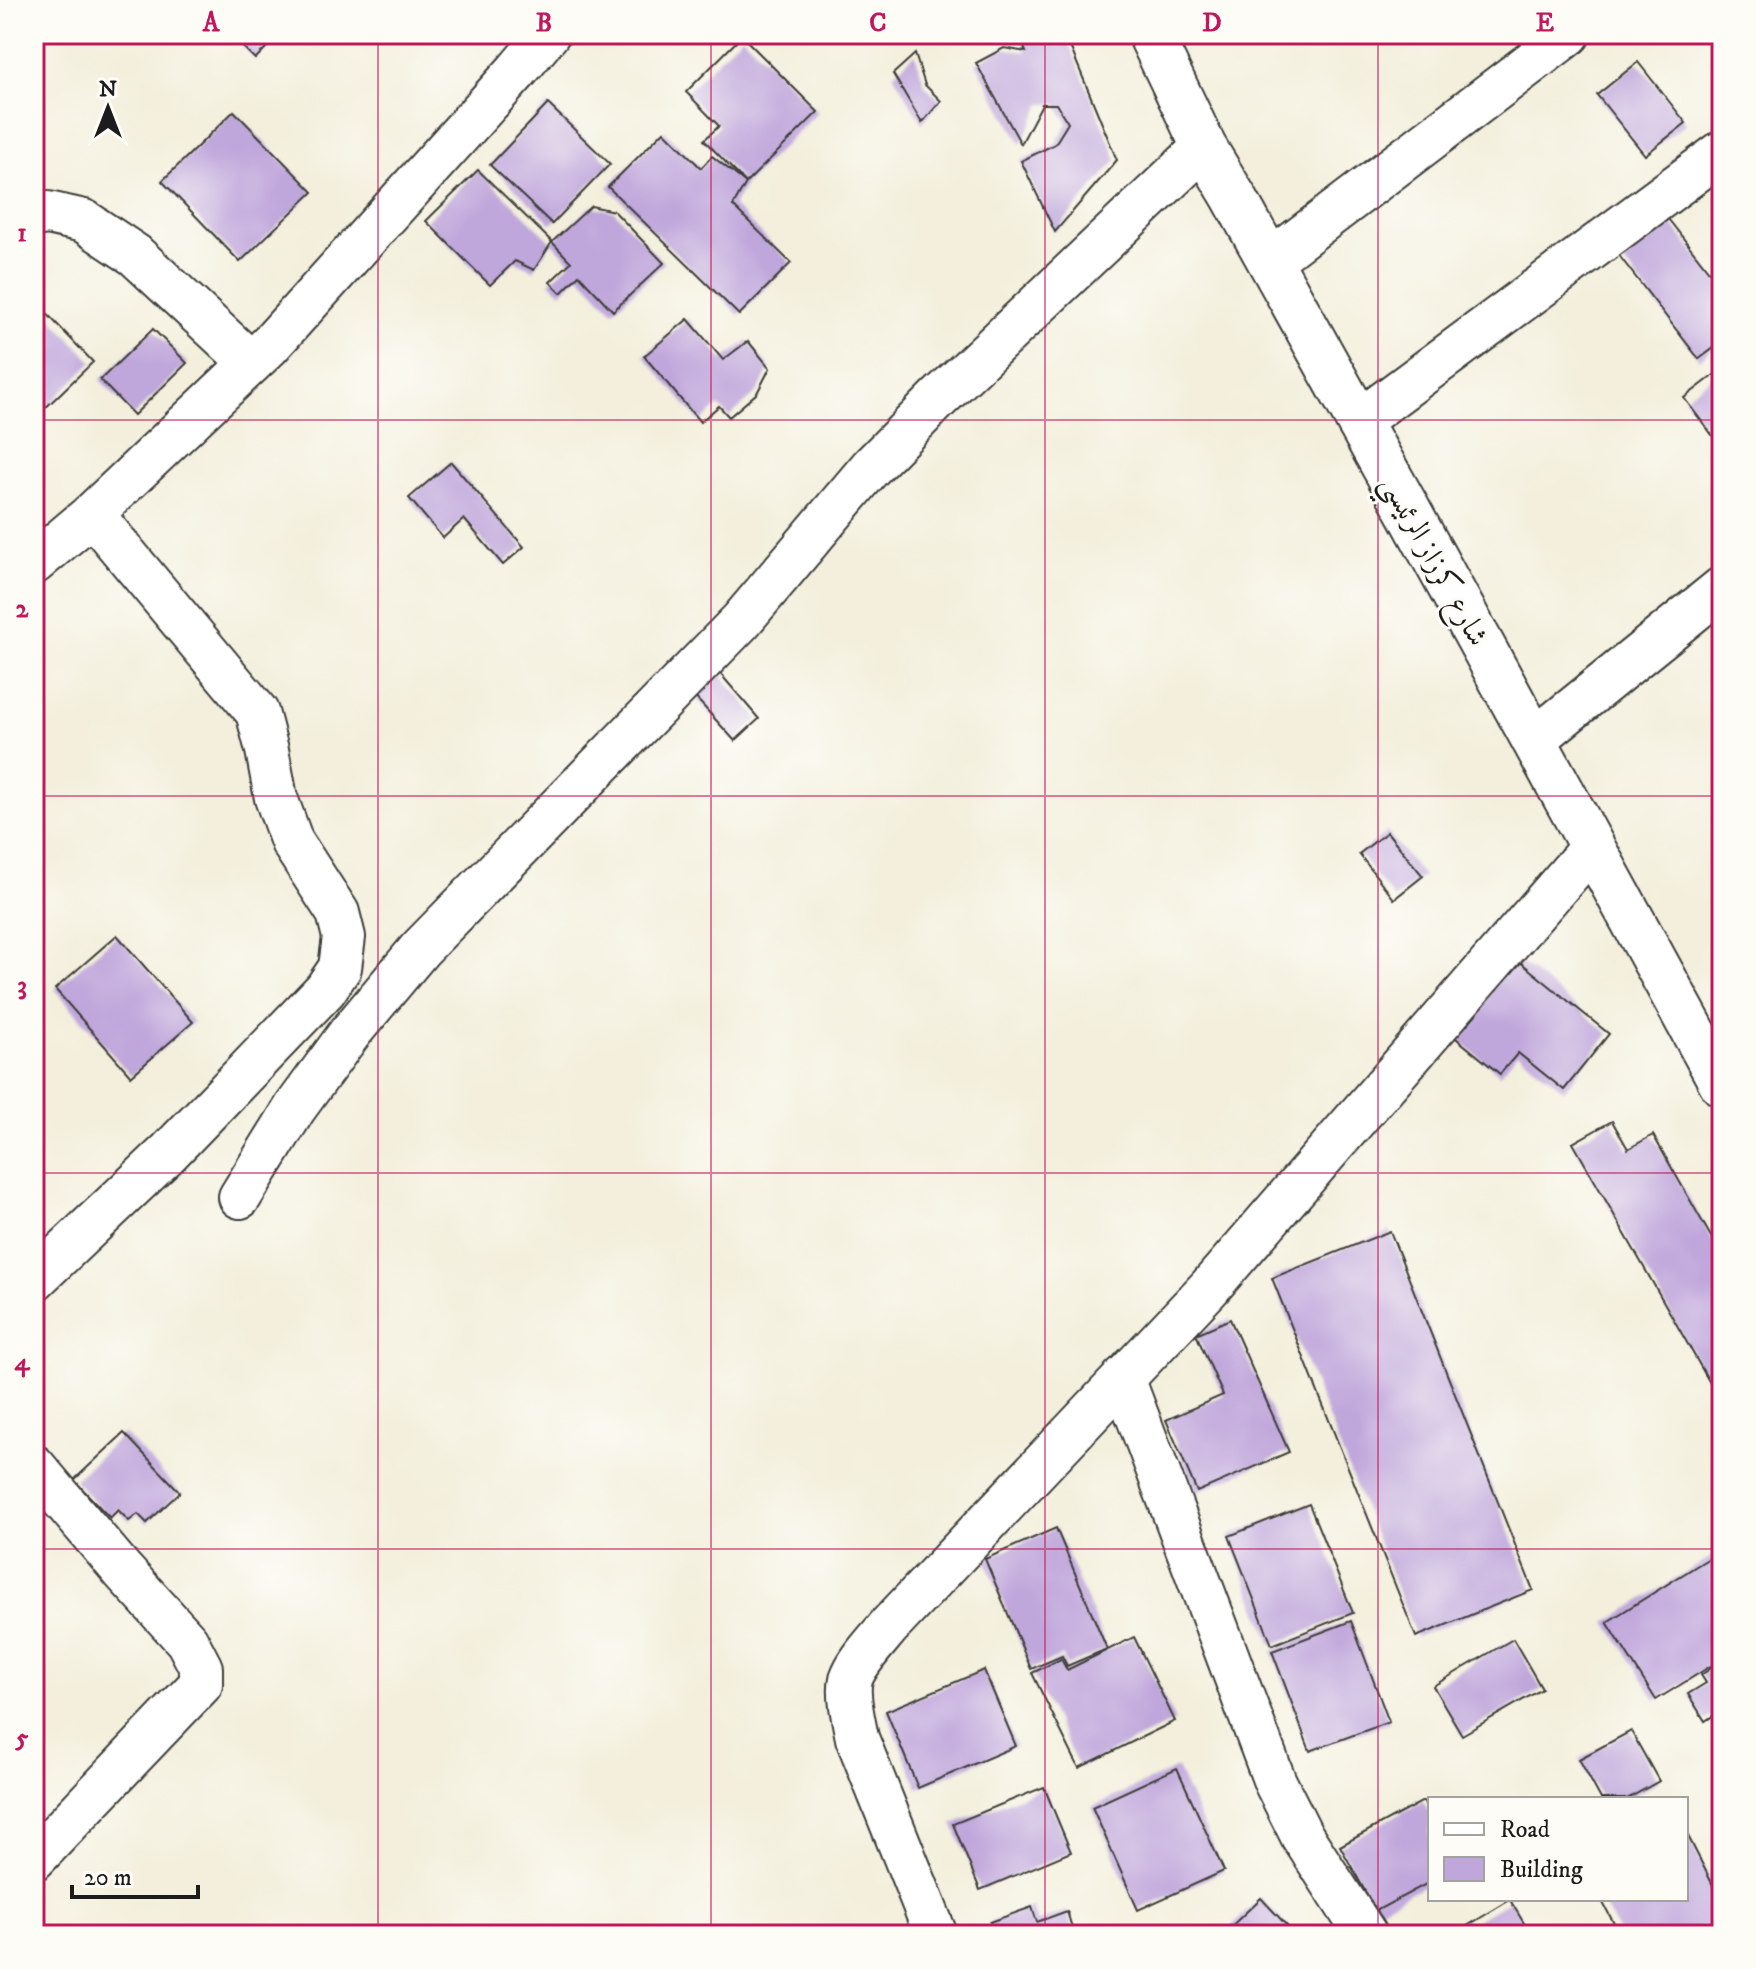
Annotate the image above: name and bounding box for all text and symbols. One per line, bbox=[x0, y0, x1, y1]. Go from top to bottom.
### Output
text: A bbox=[202, 7, 221, 40]
text: B bbox=[536, 7, 552, 40]
text: C bbox=[869, 7, 887, 40]
text: D bbox=[1202, 7, 1222, 40]
text: E bbox=[1536, 7, 1554, 40]
north arrow bbox=[68, 68, 148, 148]
text: N bbox=[99, 76, 117, 103]
text: 1 bbox=[17, 217, 27, 250]
street label: شارع كرزاز الرئيسي bbox=[1364, 469, 1496, 657]
text: 2 bbox=[16, 593, 30, 626]
text: 3 bbox=[17, 970, 27, 1003]
text: 4 bbox=[15, 1346, 31, 1379]
text: 5 bbox=[15, 1722, 29, 1755]
legend bbox=[1428, 1797, 1688, 1901]
text: Road bbox=[1500, 1815, 1550, 1845]
scale bar bbox=[72, 1849, 198, 1899]
text: Building bbox=[1500, 1855, 1583, 1885]
text: 20 m bbox=[84, 1863, 132, 1893]

